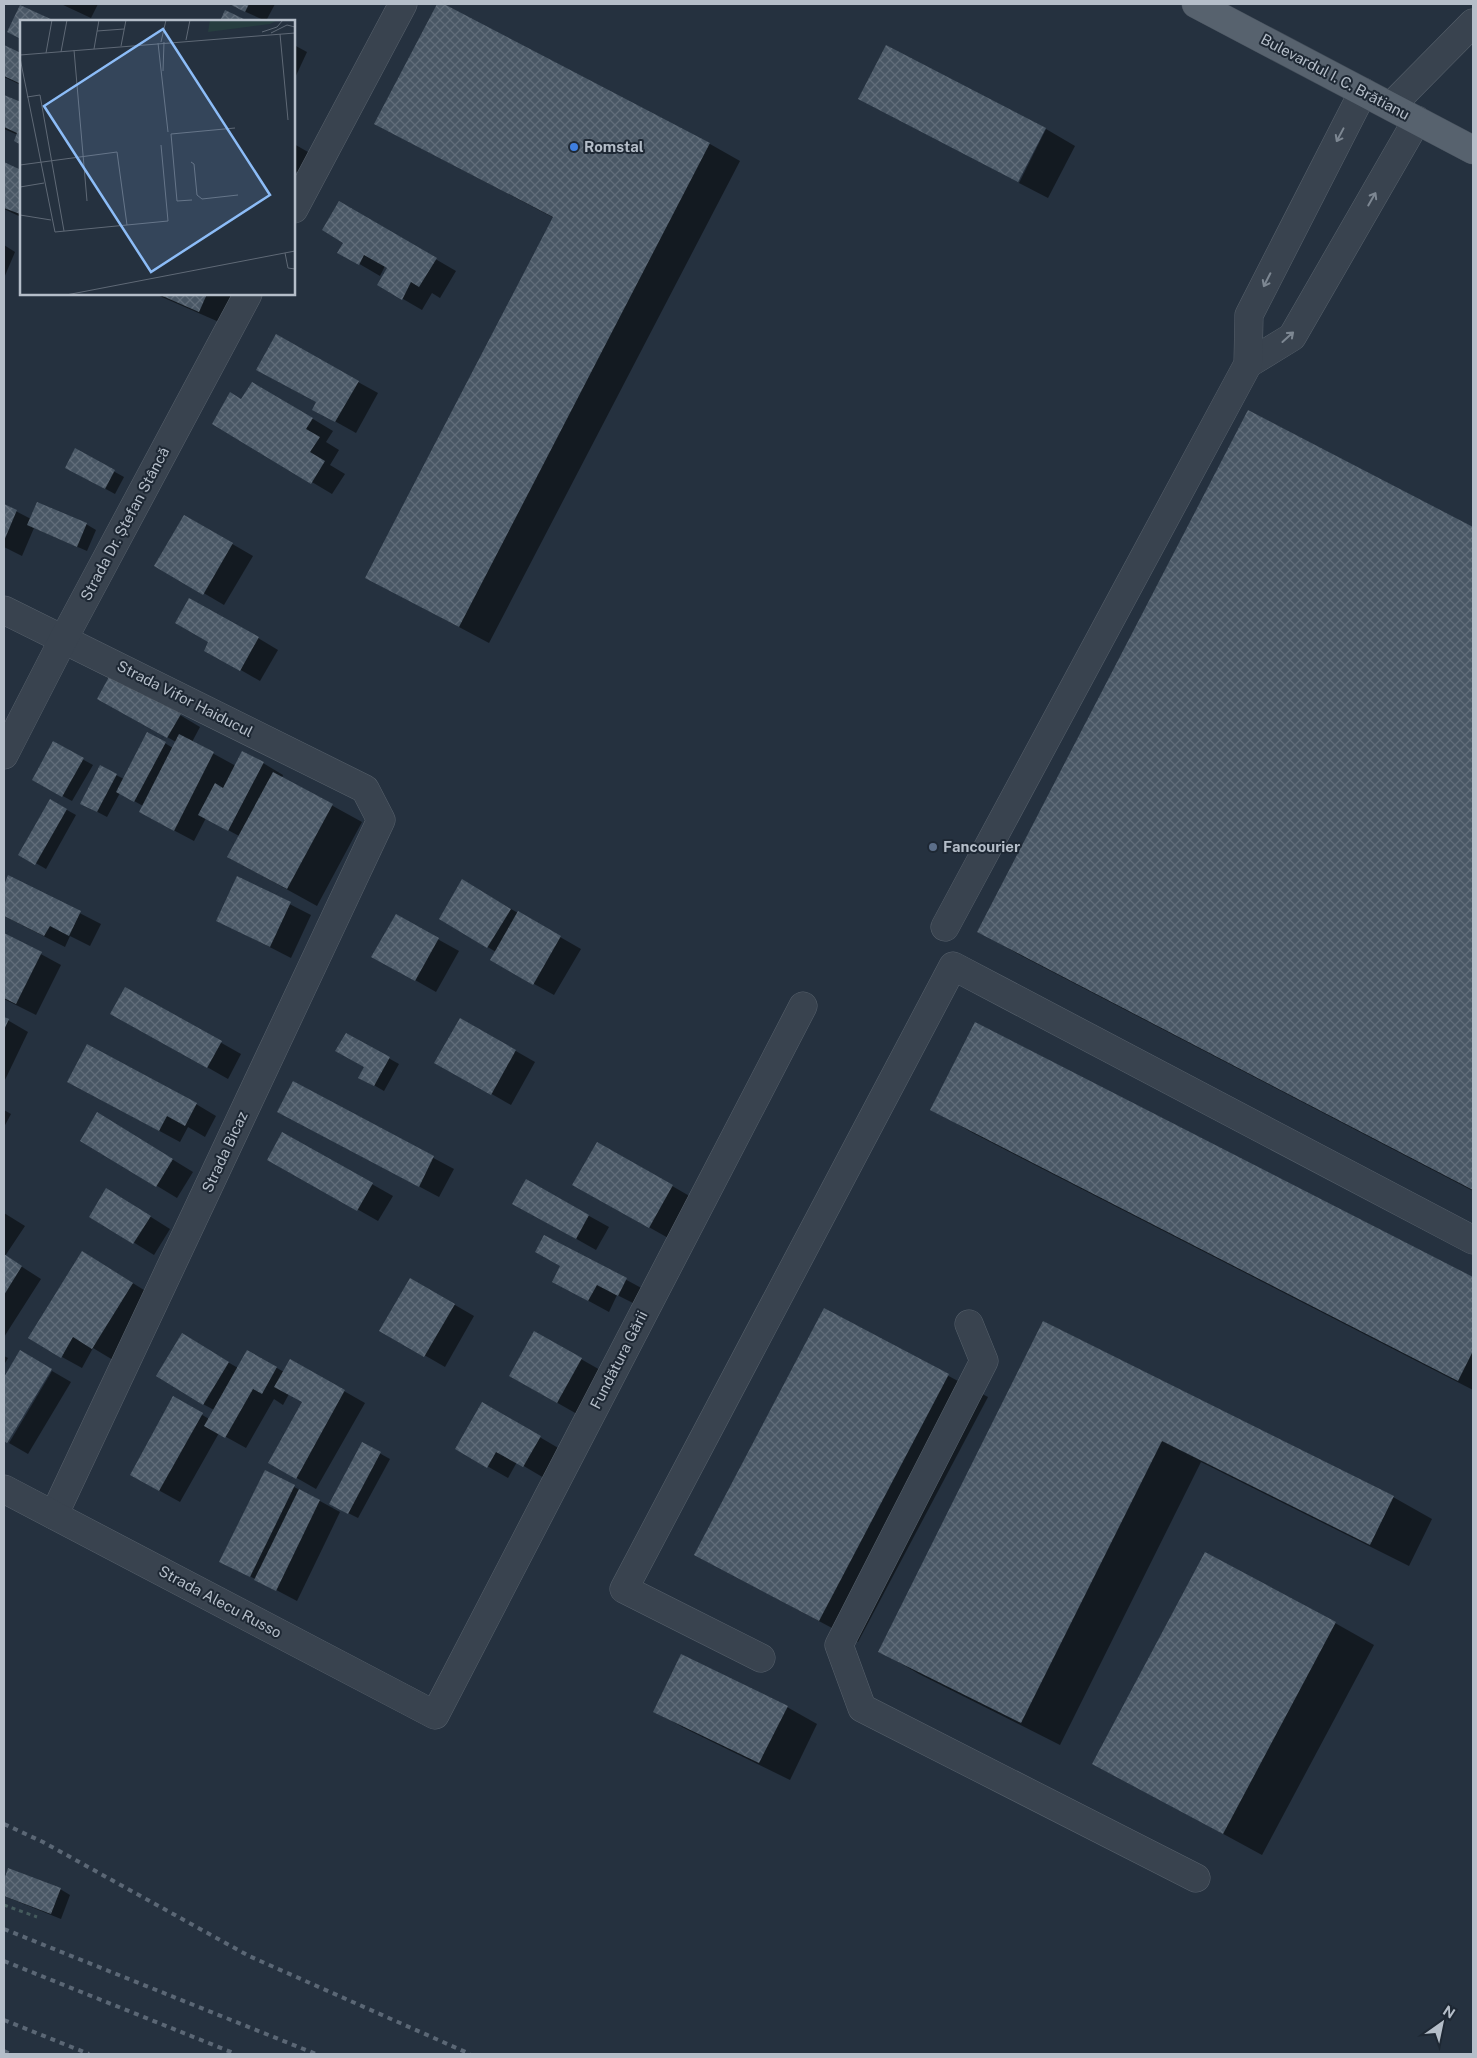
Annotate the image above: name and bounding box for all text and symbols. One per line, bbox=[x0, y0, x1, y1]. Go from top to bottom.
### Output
inset map bbox=[20, 20, 295, 295]
street label: Bulevardul I. C. Brătianu bbox=[1258, 30, 1412, 123]
one-way arrow bbox=[1335, 127, 1344, 142]
place label: Romstal bbox=[584, 138, 644, 155]
marker: Romstal bbox=[568, 141, 580, 153]
one-way arrow bbox=[1367, 192, 1377, 206]
one-way arrow bbox=[1262, 272, 1271, 287]
one-way arrow bbox=[1282, 332, 1295, 343]
street label: Strada Dr. Ștefan Stâncă bbox=[77, 444, 172, 603]
street label: Strada Vifor Haiducul bbox=[114, 657, 256, 740]
place label: Fancourier bbox=[943, 838, 1020, 855]
marker: Fancourier bbox=[927, 841, 939, 853]
street label: Strada Bicaz bbox=[198, 1108, 251, 1195]
street label: Fundătura Gării bbox=[586, 1308, 651, 1412]
street label: Strada Alecu Russo bbox=[156, 1562, 285, 1641]
north arrow bbox=[1417, 1998, 1467, 2048]
text: N bbox=[1440, 2002, 1458, 2022]

